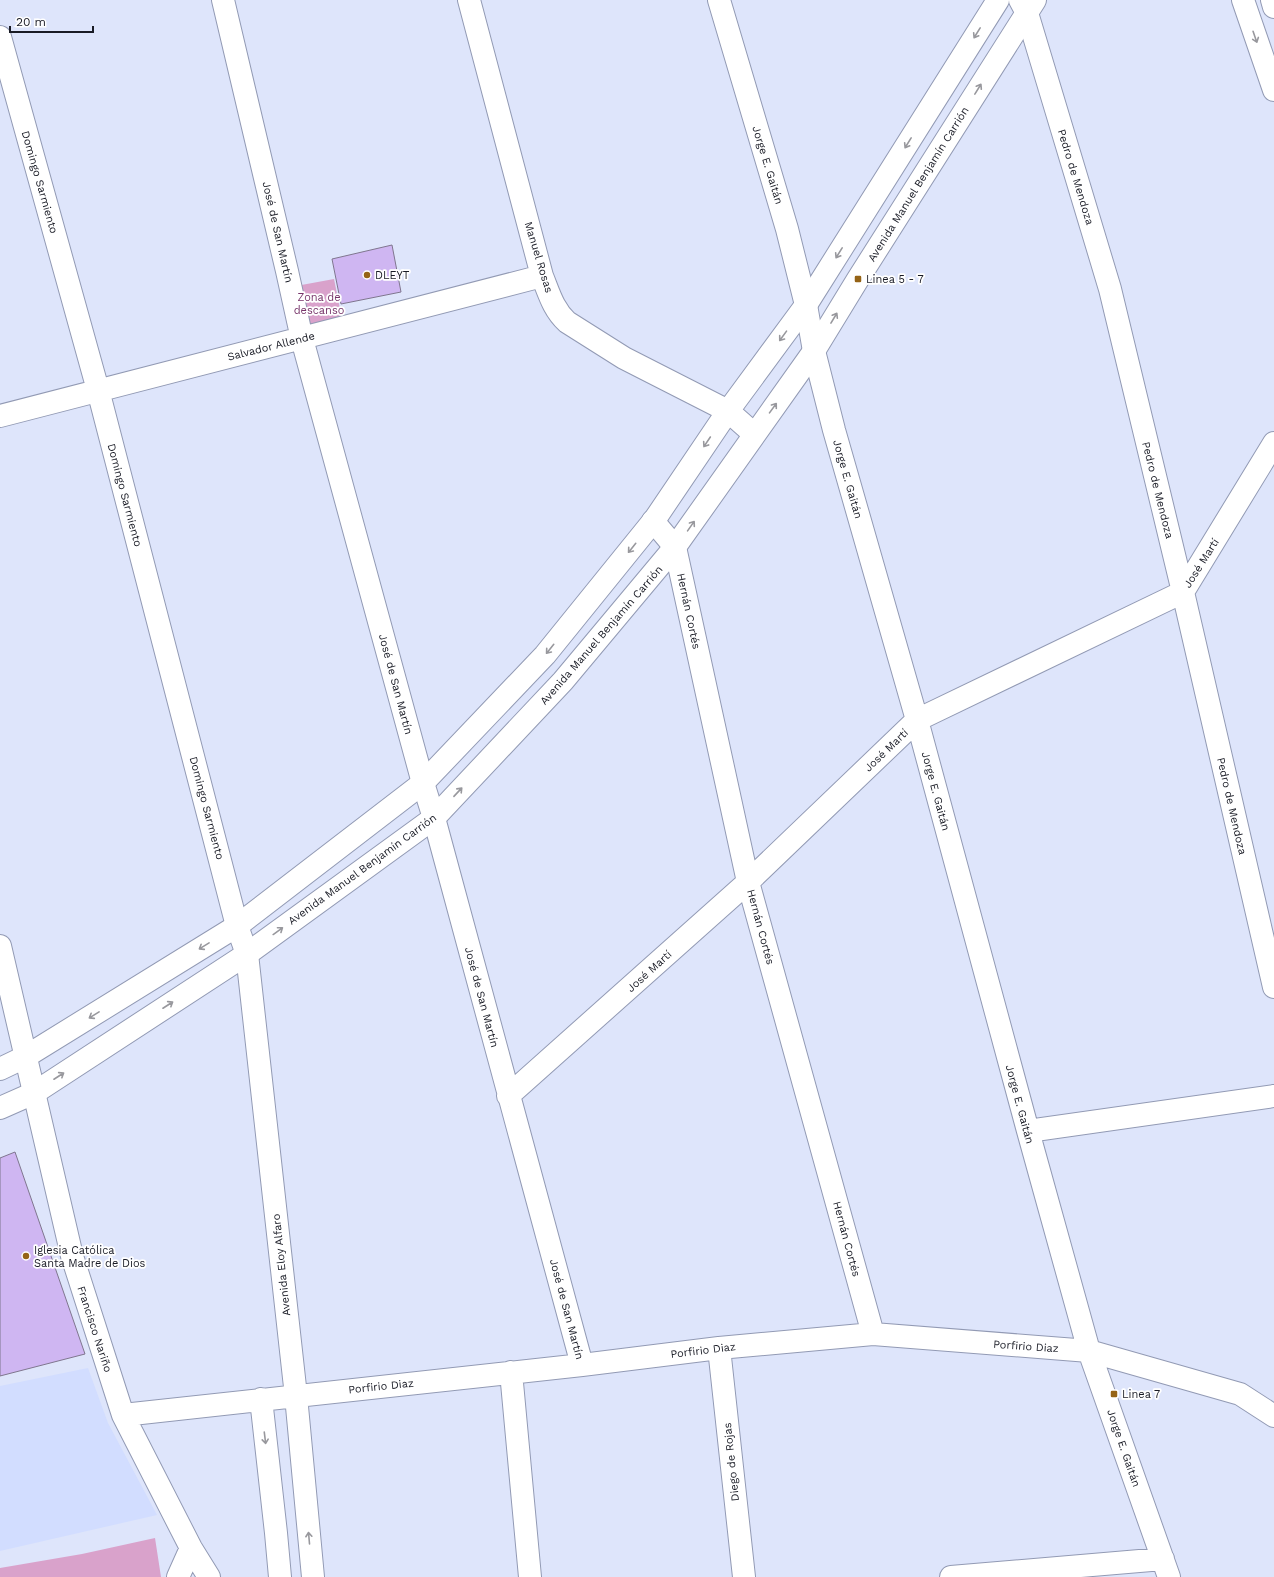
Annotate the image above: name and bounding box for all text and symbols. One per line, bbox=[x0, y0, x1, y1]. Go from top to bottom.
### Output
scale bar bbox=[10, 8, 93, 34]
text: 20 m bbox=[16, 15, 46, 29]
one-way arrow bbox=[973, 27, 981, 39]
one-way arrow bbox=[1252, 31, 1260, 43]
one-way arrow bbox=[975, 83, 983, 95]
street label: Avenida Manuel Benjamín Carrión bbox=[865, 104, 972, 264]
street label: Jorge E. Gaitán bbox=[749, 124, 786, 206]
street label: Pedro de Mendoza bbox=[1055, 128, 1096, 227]
street label: Domingo Sarmiento bbox=[19, 129, 60, 235]
one-way arrow bbox=[904, 137, 912, 148]
street label: José de San Martín bbox=[260, 180, 295, 284]
street label: Manuel Rosas bbox=[522, 220, 556, 295]
one-way arrow bbox=[835, 247, 843, 258]
place label: DLEYT bbox=[375, 269, 410, 282]
marker: DLEYT bbox=[362, 270, 372, 280]
place label: Linea 5 - 7 bbox=[866, 273, 924, 286]
marker: Linea 5 - 7 bbox=[853, 274, 863, 284]
park label: Zona de descanso bbox=[294, 291, 344, 317]
one-way arrow bbox=[831, 312, 839, 324]
street label: Salvador Allende bbox=[226, 329, 316, 364]
one-way arrow bbox=[779, 331, 787, 342]
one-way arrow bbox=[769, 402, 777, 413]
one-way arrow bbox=[703, 436, 711, 447]
street label: Jorge E. Gaitán bbox=[830, 438, 865, 520]
street label: Pedro de Mendoza bbox=[1139, 440, 1176, 540]
street label: Domingo Sarmiento bbox=[104, 442, 145, 548]
one-way arrow bbox=[687, 520, 695, 531]
street label: José Martí bbox=[1181, 536, 1222, 590]
one-way arrow bbox=[628, 542, 636, 553]
street label: Avenida Manuel Benjamín Carrión bbox=[537, 563, 665, 708]
street label: Hernán Cortés bbox=[674, 572, 703, 651]
street label: José de San Martín bbox=[376, 632, 415, 736]
one-way arrow bbox=[546, 643, 555, 654]
street label: José Martí bbox=[862, 726, 911, 774]
street label: Jorge E. Gaitán bbox=[919, 750, 952, 832]
street label: Domingo Sarmiento bbox=[186, 755, 227, 861]
street label: Pedro de Mendoza bbox=[1214, 756, 1249, 856]
one-way arrow bbox=[453, 787, 463, 797]
street label: Avenida Manuel Benjamín Carrión bbox=[286, 811, 439, 928]
street label: Hernán Cortés bbox=[744, 888, 777, 966]
one-way arrow bbox=[272, 927, 283, 935]
one-way arrow bbox=[199, 942, 210, 950]
street label: José de San Martín bbox=[462, 945, 501, 1049]
street label: José Martí bbox=[624, 948, 674, 995]
one-way arrow bbox=[162, 1001, 174, 1009]
one-way arrow bbox=[88, 1010, 99, 1019]
street label: Jorge E. Gaitán bbox=[1003, 1063, 1036, 1145]
one-way arrow bbox=[53, 1072, 65, 1080]
street label: Hernán Cortés bbox=[830, 1200, 863, 1278]
street label: Avenida Eloy Alfaro bbox=[270, 1213, 293, 1317]
place label: Iglesia Católica Santa Madre de Dios bbox=[34, 1244, 145, 1270]
marker: Iglesia Católica Santa Madre de Dios bbox=[21, 1251, 31, 1261]
street label: José de San Martín bbox=[547, 1257, 586, 1361]
street label: Francisco Nariño bbox=[74, 1284, 115, 1374]
street label: Porfirio Diaz bbox=[993, 1338, 1059, 1355]
street label: Porfirio Diaz bbox=[670, 1340, 737, 1361]
street label: Porfirio Diaz bbox=[348, 1377, 414, 1396]
place label: Linea 7 bbox=[1122, 1388, 1160, 1401]
marker: Linea 7 bbox=[1109, 1389, 1119, 1399]
street label: Jorge E. Gaitán bbox=[1104, 1408, 1143, 1489]
street label: Diego de Rojas bbox=[721, 1422, 742, 1502]
one-way arrow bbox=[261, 1431, 269, 1444]
one-way arrow bbox=[305, 1532, 313, 1545]

